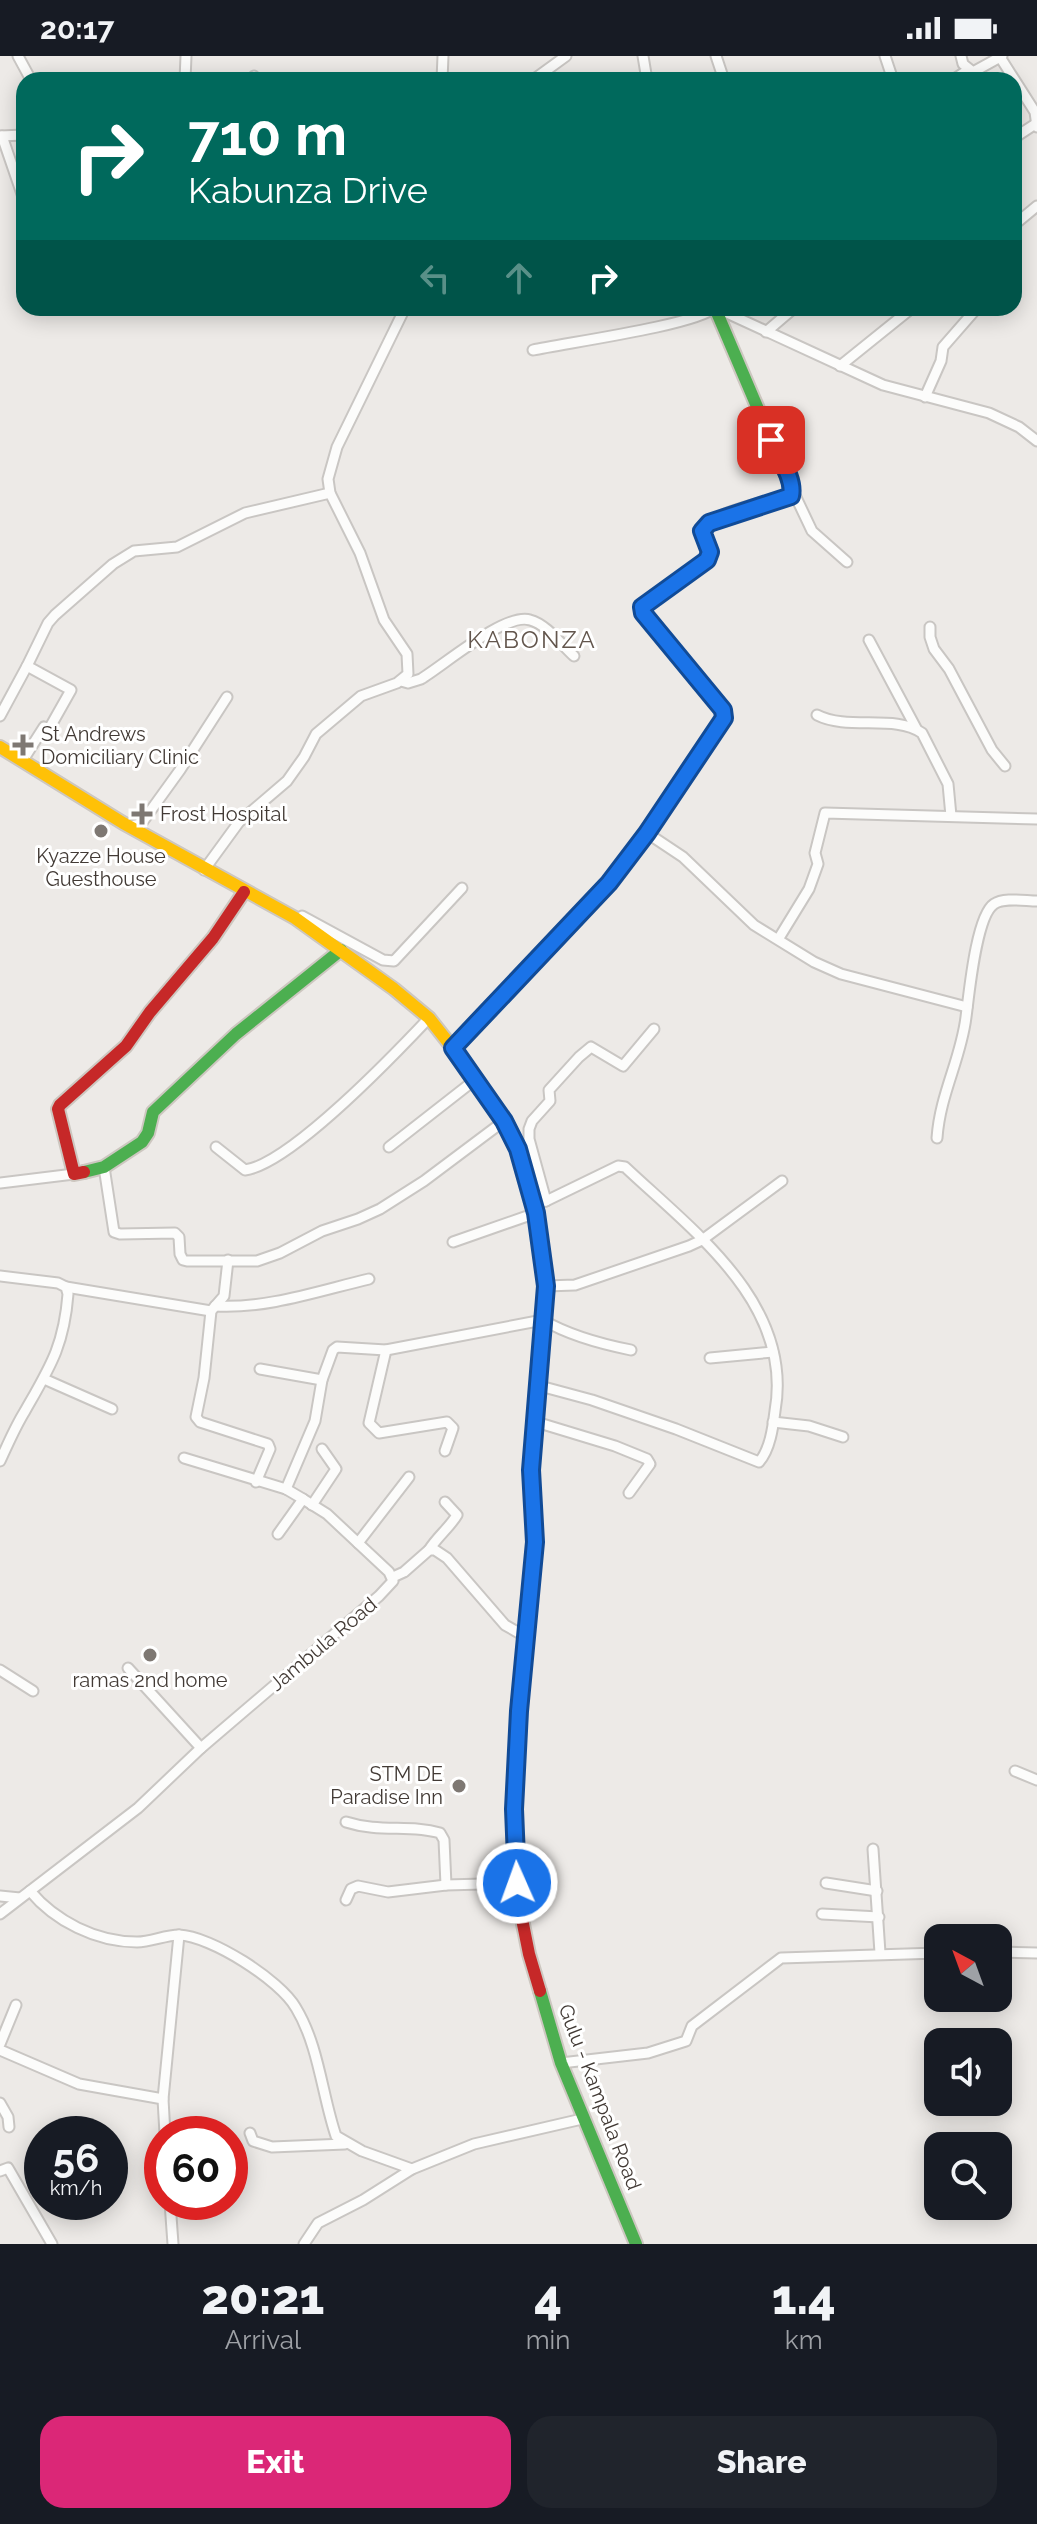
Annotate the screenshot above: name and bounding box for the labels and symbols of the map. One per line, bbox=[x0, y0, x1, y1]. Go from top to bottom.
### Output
pin bbox=[737, 406, 805, 474]
district label: KABONZA bbox=[467, 625, 597, 654]
place label: St Andrews Domiciliary Clinic bbox=[41, 722, 199, 769]
marker: St Andrews Domiciliary Clinic bbox=[12, 734, 34, 756]
place label: Frost Hospital bbox=[160, 802, 288, 826]
marker: Frost Hospital bbox=[131, 803, 153, 825]
marker: Kyazze House Guesthouse bbox=[92, 822, 110, 840]
place label: Kyazze House Guesthouse bbox=[36, 844, 166, 891]
street label: Jambula Road bbox=[265, 1592, 381, 1696]
marker: ramas 2nd home bbox=[141, 1646, 159, 1664]
place label: ramas 2nd home bbox=[72, 1668, 228, 1692]
place label: STM DE Paradise Inn bbox=[330, 1762, 443, 1809]
marker: STM DE Paradise Inn bbox=[450, 1777, 468, 1795]
position arrow bbox=[475, 1841, 559, 1925]
north arrow bbox=[924, 1924, 1012, 2012]
street label: Gulu - Kampala Road bbox=[554, 2001, 646, 2193]
speed limit sign: 60 bbox=[144, 2116, 248, 2220]

